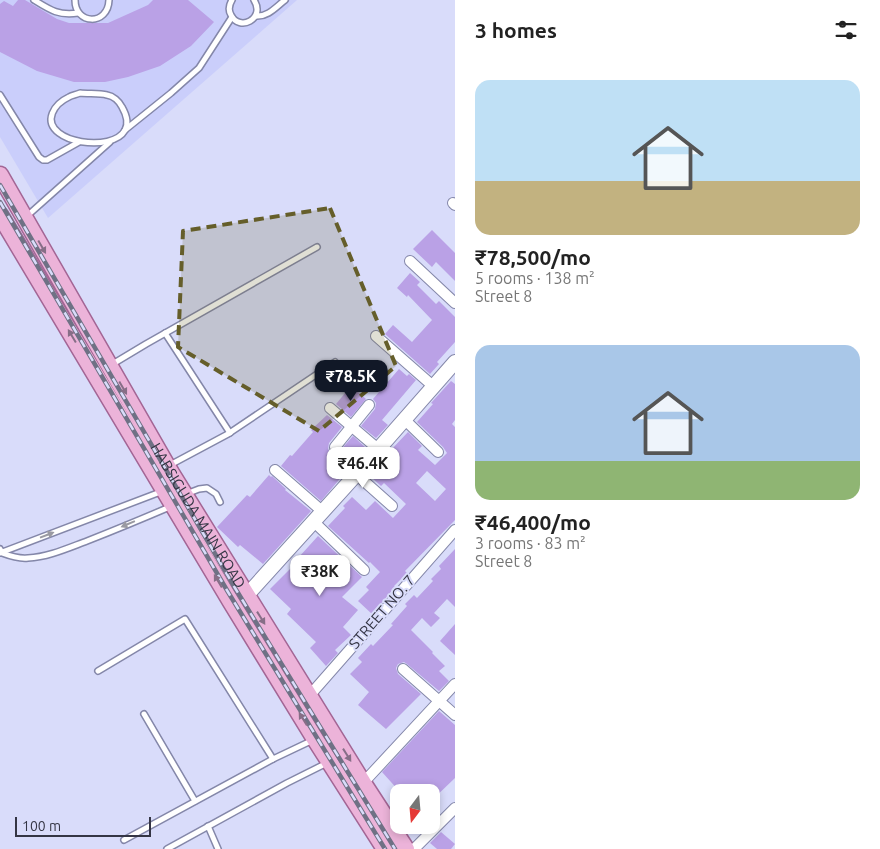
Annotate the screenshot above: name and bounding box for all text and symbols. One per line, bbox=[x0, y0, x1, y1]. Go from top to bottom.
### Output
icon: filters bbox=[832, 16, 860, 44]
text: 3 homes bbox=[475, 18, 557, 42]
icon: home bbox=[623, 113, 713, 203]
one-way arrow bbox=[38, 241, 47, 254]
text: ₹78,500/mo bbox=[475, 245, 591, 269]
text: 5 rooms · 138 m² bbox=[475, 269, 595, 287]
text: Street 8 bbox=[475, 287, 532, 305]
one-way arrow bbox=[68, 329, 77, 342]
pin: ₹78.5K bbox=[310, 360, 392, 402]
text: ₹78.5K bbox=[326, 367, 376, 385]
icon: home bbox=[623, 378, 713, 468]
one-way arrow bbox=[119, 381, 127, 396]
street label: HABSIGUDA MAIN ROAD bbox=[148, 440, 249, 591]
pin: ₹46.4K bbox=[322, 446, 404, 489]
text: ₹46.4K bbox=[338, 454, 388, 472]
text: ₹46,400/mo bbox=[475, 510, 591, 534]
one-way arrow bbox=[121, 521, 135, 529]
one-way arrow bbox=[40, 531, 55, 538]
text: 3 rooms · 83 m² bbox=[475, 534, 586, 552]
text: Street 8 bbox=[475, 552, 532, 570]
pin: ₹38K bbox=[290, 554, 350, 597]
text: ₹38K bbox=[301, 562, 339, 580]
street label: STREET NO. 7 bbox=[345, 571, 418, 652]
one-way arrow bbox=[214, 574, 223, 587]
one-way arrow bbox=[256, 611, 265, 624]
one-way arrow bbox=[298, 713, 307, 726]
one-way arrow bbox=[342, 749, 351, 762]
north arrow bbox=[390, 784, 440, 834]
map controls bbox=[390, 784, 440, 834]
scale bar bbox=[15, 814, 151, 837]
text: 100 m bbox=[22, 818, 61, 834]

